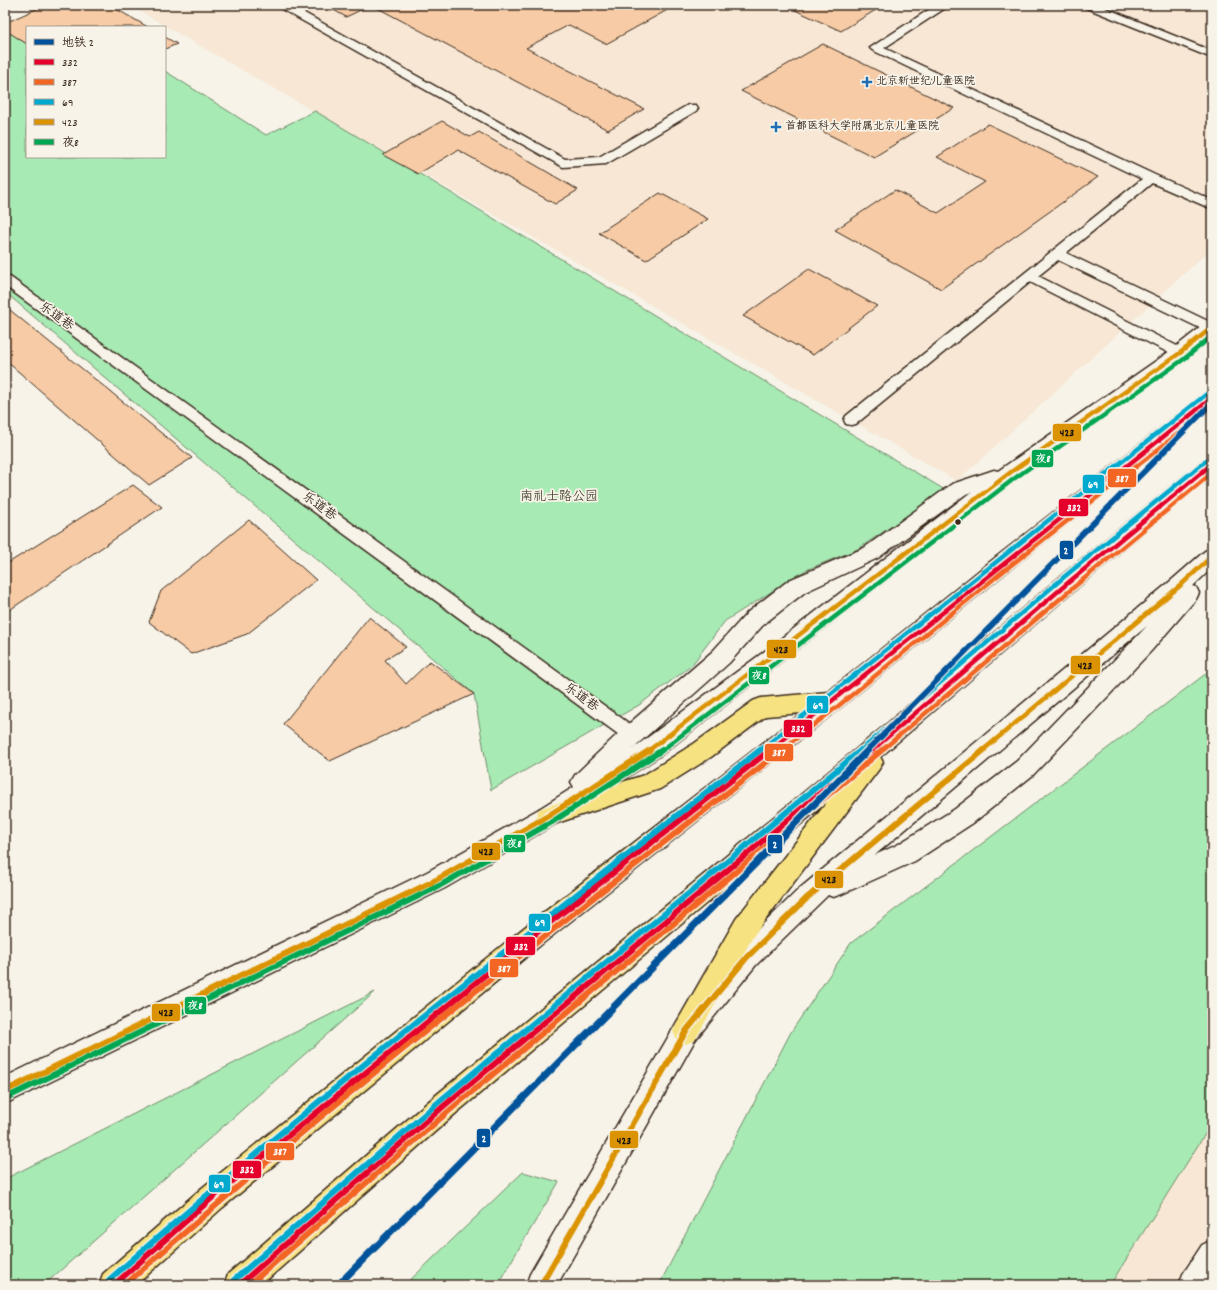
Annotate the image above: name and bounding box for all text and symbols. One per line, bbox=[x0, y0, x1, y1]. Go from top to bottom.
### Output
legend bbox=[26, 26, 166, 158]
text: 地铁 2 bbox=[62, 35, 94, 52]
text: 332 bbox=[62, 55, 78, 72]
place label: 北京新世纪儿童医院 bbox=[876, 74, 975, 90]
text: 387 bbox=[62, 75, 77, 92]
marker: 北京新世纪儿童医院 bbox=[861, 76, 873, 88]
text: 69 bbox=[62, 95, 73, 112]
text: 423 bbox=[62, 115, 78, 132]
place label: 首都医科大学附属北京儿童医院 bbox=[785, 119, 939, 135]
marker: 首都医科大学附属北京儿童医院 bbox=[770, 121, 782, 133]
text: 夜8 bbox=[62, 135, 79, 152]
street label: 乐道巷 bbox=[35, 298, 77, 336]
line badge: 423 bbox=[1052, 423, 1082, 442]
text: 423 bbox=[1060, 426, 1074, 442]
line badge: 夜8 bbox=[1031, 449, 1054, 468]
text: 夜8 bbox=[1035, 452, 1051, 468]
line badge: 387 bbox=[1107, 468, 1137, 488]
text: 387 bbox=[1115, 472, 1130, 488]
line badge: 69 bbox=[1082, 474, 1105, 494]
text: 69 bbox=[1088, 478, 1098, 494]
street label: 乐道巷 bbox=[298, 488, 340, 526]
park label: 南礼士路公园 bbox=[520, 488, 598, 507]
line badge: 332 bbox=[1058, 498, 1089, 517]
text: 332 bbox=[1067, 501, 1081, 517]
unlabelled marker bbox=[953, 517, 963, 527]
line badge: 2 bbox=[1059, 540, 1074, 560]
text: 2 bbox=[1064, 544, 1069, 560]
line badge: 423 bbox=[766, 639, 797, 659]
text: 423 bbox=[774, 643, 788, 659]
line badge: 423 bbox=[1070, 655, 1101, 675]
text: 423 bbox=[1078, 659, 1092, 675]
line badge: 夜8 bbox=[748, 666, 770, 685]
text: 夜8 bbox=[751, 669, 767, 685]
street label: 乐道巷 bbox=[560, 679, 602, 717]
line badge: 69 bbox=[806, 695, 829, 714]
text: 69 bbox=[813, 699, 823, 715]
line badge: 332 bbox=[783, 719, 813, 738]
text: 332 bbox=[791, 722, 805, 738]
line badge: 387 bbox=[764, 743, 794, 762]
text: 387 bbox=[772, 746, 787, 762]
line badge: 夜8 bbox=[503, 834, 526, 853]
line badge: 2 bbox=[767, 834, 783, 854]
text: 夜8 bbox=[506, 837, 522, 853]
text: 2 bbox=[773, 838, 778, 854]
line badge: 423 bbox=[471, 842, 501, 861]
text: 423 bbox=[479, 845, 493, 861]
line badge: 423 bbox=[814, 870, 844, 889]
text: 423 bbox=[822, 873, 836, 889]
line badge: 69 bbox=[528, 913, 551, 932]
text: 69 bbox=[535, 916, 545, 932]
line badge: 332 bbox=[505, 936, 536, 956]
text: 332 bbox=[514, 940, 528, 956]
line badge: 387 bbox=[489, 958, 519, 978]
text: 387 bbox=[497, 962, 512, 978]
line badge: 夜8 bbox=[184, 996, 207, 1015]
text: 夜8 bbox=[187, 999, 203, 1015]
line badge: 423 bbox=[151, 1003, 181, 1022]
text: 423 bbox=[159, 1006, 173, 1022]
line badge: 2 bbox=[476, 1128, 491, 1148]
line badge: 423 bbox=[609, 1130, 639, 1149]
text: 2 bbox=[482, 1132, 487, 1148]
text: 423 bbox=[617, 1134, 631, 1150]
line badge: 387 bbox=[265, 1142, 295, 1161]
text: 387 bbox=[273, 1145, 288, 1161]
line badge: 332 bbox=[232, 1160, 262, 1179]
text: 332 bbox=[240, 1163, 254, 1179]
line badge: 69 bbox=[208, 1174, 231, 1193]
text: 69 bbox=[214, 1178, 224, 1194]

